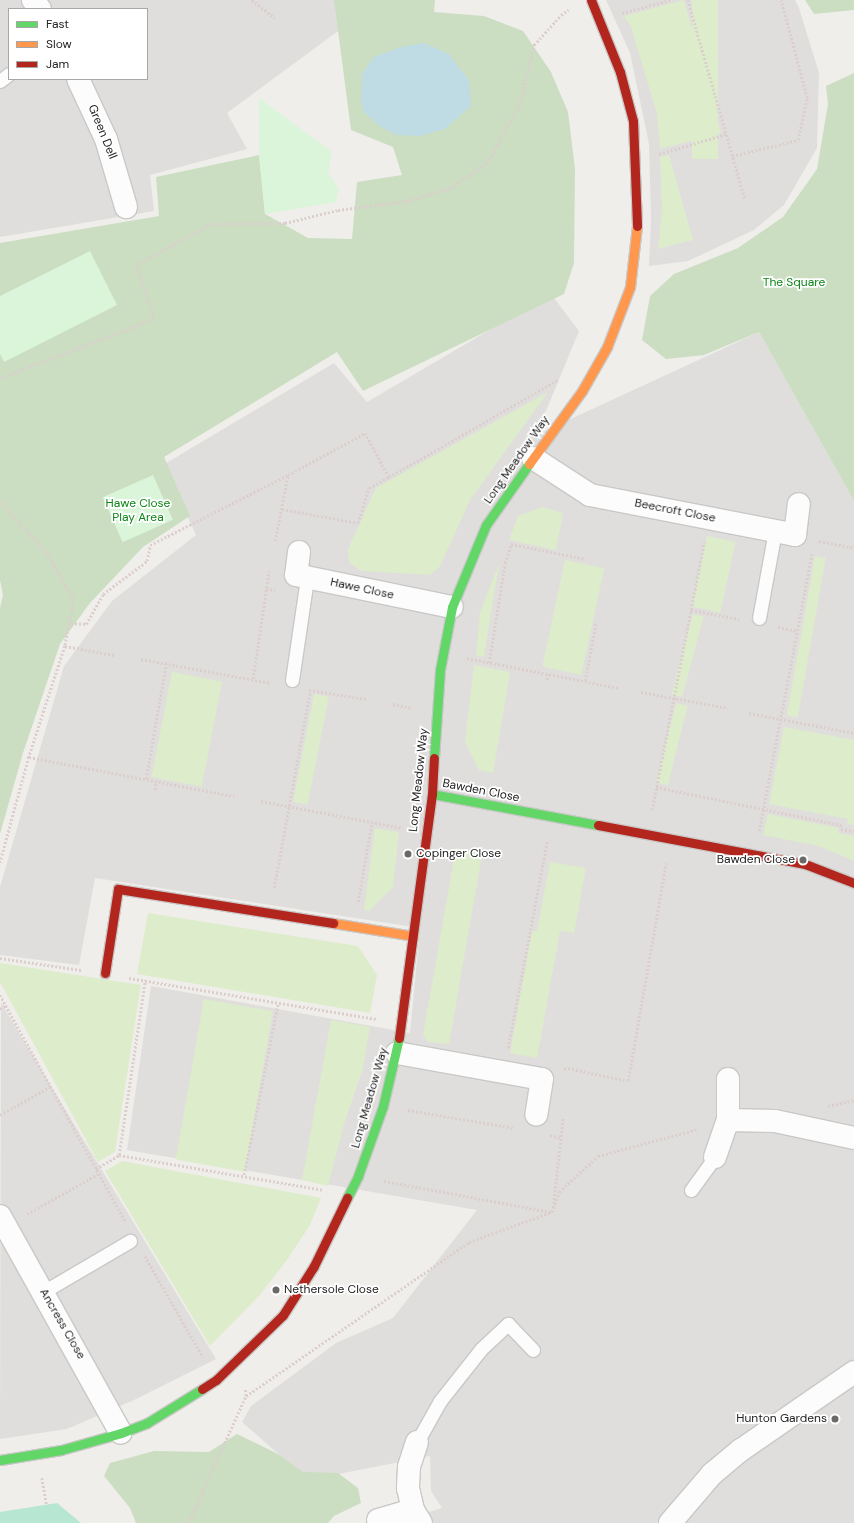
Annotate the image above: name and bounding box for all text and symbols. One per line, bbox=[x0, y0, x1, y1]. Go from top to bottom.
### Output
legend bbox=[8, 8, 148, 80]
text: Fast bbox=[46, 16, 69, 32]
text: Slow bbox=[46, 36, 72, 52]
text: Jam bbox=[46, 56, 69, 72]
street label: Green Dell bbox=[85, 103, 119, 161]
park label: The Square bbox=[763, 276, 825, 290]
street label: Long Meadow Way bbox=[481, 413, 553, 507]
street label: Beecroft Close bbox=[633, 496, 717, 526]
park label: Hawe Close Play Area bbox=[106, 497, 170, 525]
street label: Hawe Close bbox=[329, 575, 395, 603]
street label: Long Meadow Way bbox=[406, 727, 432, 833]
street label: Bawden Close bbox=[441, 776, 521, 806]
place label: Copinger Close bbox=[416, 847, 501, 861]
marker: Copinger Close bbox=[403, 849, 413, 859]
place label: Bawden Close bbox=[717, 853, 795, 867]
marker: Bawden Close bbox=[798, 855, 808, 865]
street label: Long Meadow Way bbox=[349, 1046, 391, 1150]
place label: Nethersole Close bbox=[284, 1283, 379, 1297]
marker: Nethersole Close bbox=[271, 1285, 281, 1295]
street label: Ancress Close bbox=[36, 1286, 88, 1362]
place label: Hunton Gardens bbox=[736, 1412, 827, 1426]
marker: Hunton Gardens bbox=[830, 1414, 840, 1424]

